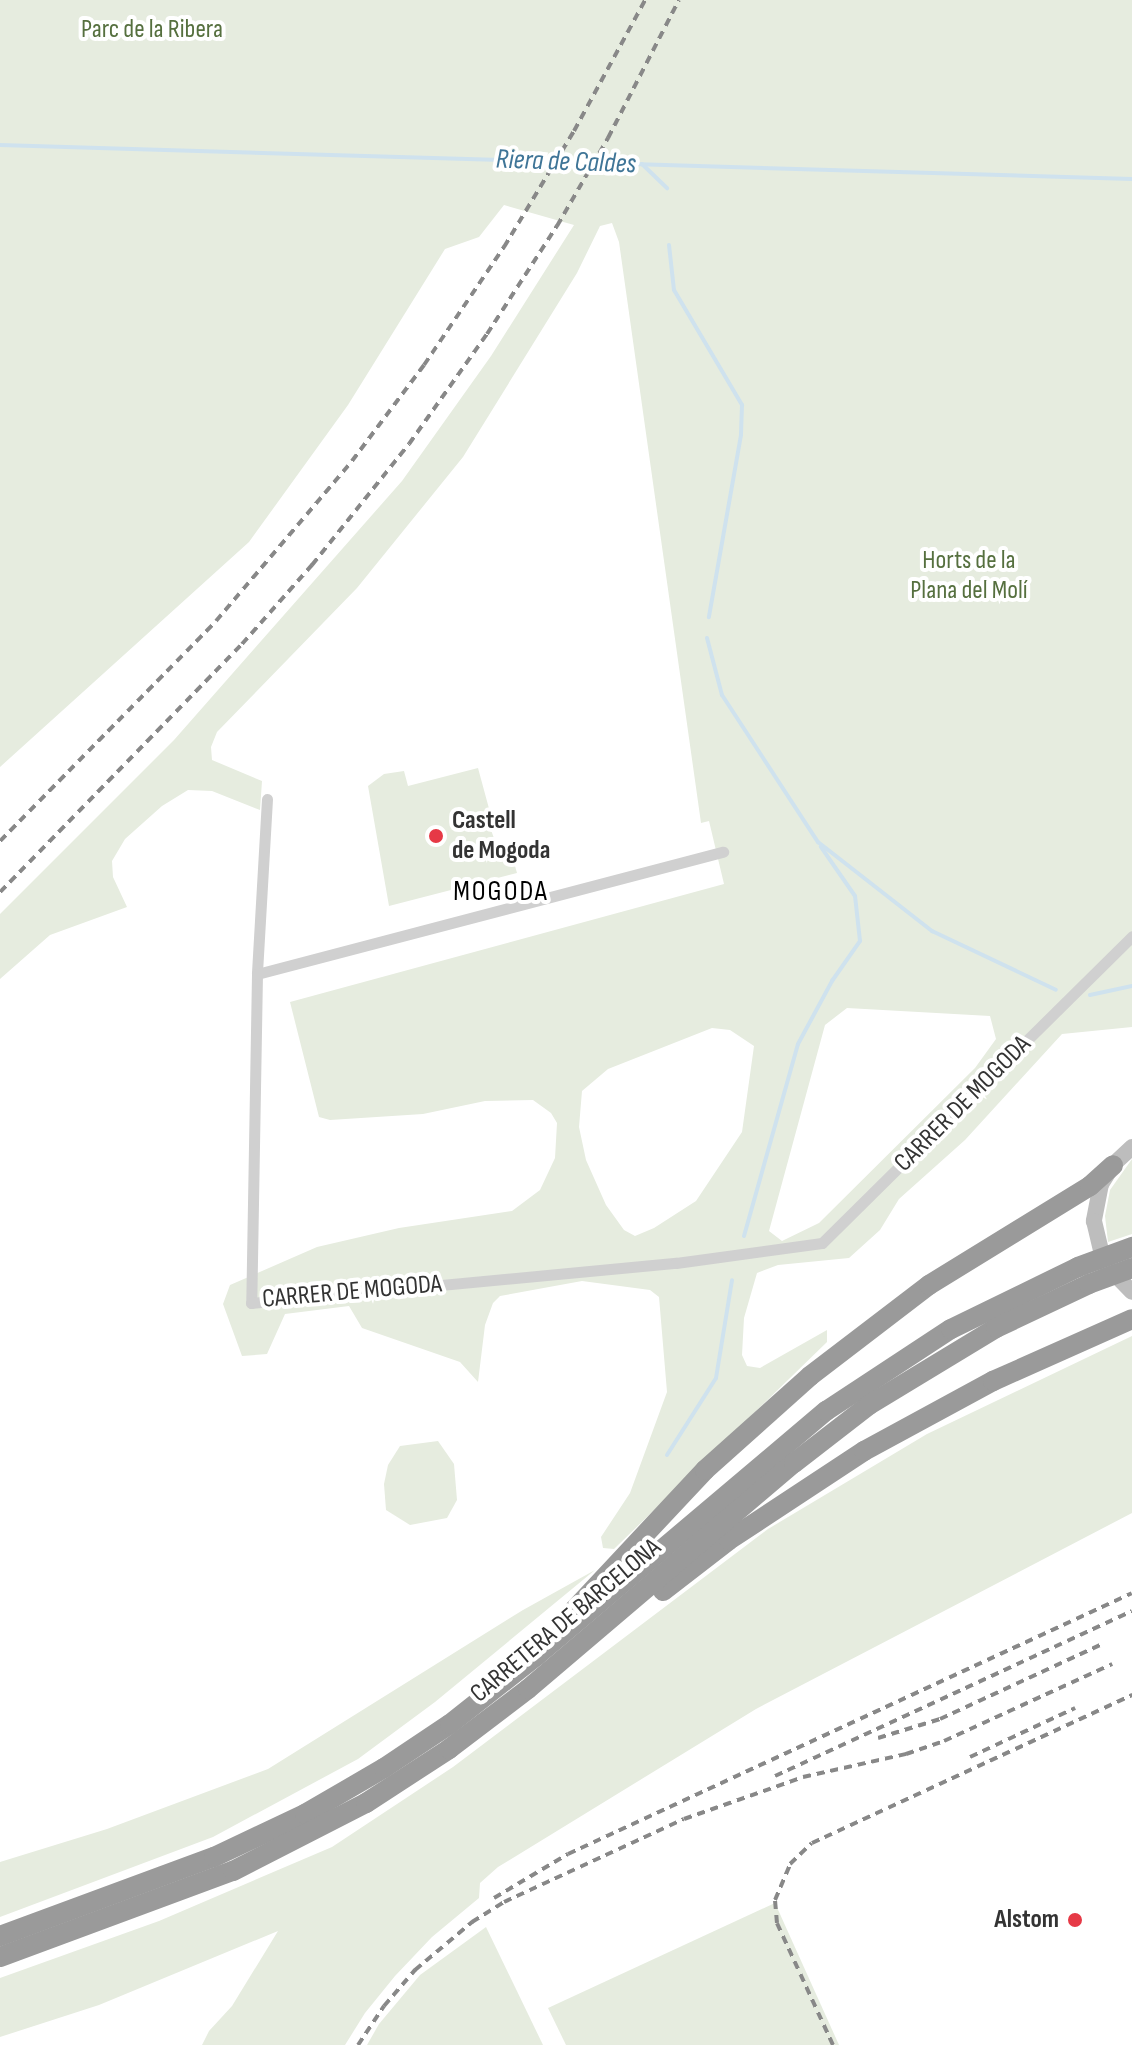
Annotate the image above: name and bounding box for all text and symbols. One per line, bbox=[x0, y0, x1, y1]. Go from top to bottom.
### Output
park label: Parc de la Ribera bbox=[81, 14, 223, 46]
water label: Riera de Caldes bbox=[495, 143, 637, 181]
park label: Horts de la Plana del Molí bbox=[910, 545, 1028, 606]
place label: Castell de Mogoda bbox=[452, 805, 550, 866]
marker: Castell de Mogoda bbox=[427, 827, 445, 845]
district label: MOGODA bbox=[453, 875, 549, 909]
street label: CARRER DE MOGODA bbox=[888, 1029, 1038, 1179]
street label: CARRER DE MOGODA bbox=[261, 1269, 443, 1315]
street label: CARRETERA DE BARCELONA bbox=[465, 1532, 667, 1710]
place label: Alstom bbox=[994, 1904, 1059, 1936]
marker: Alstom bbox=[1066, 1911, 1084, 1929]

